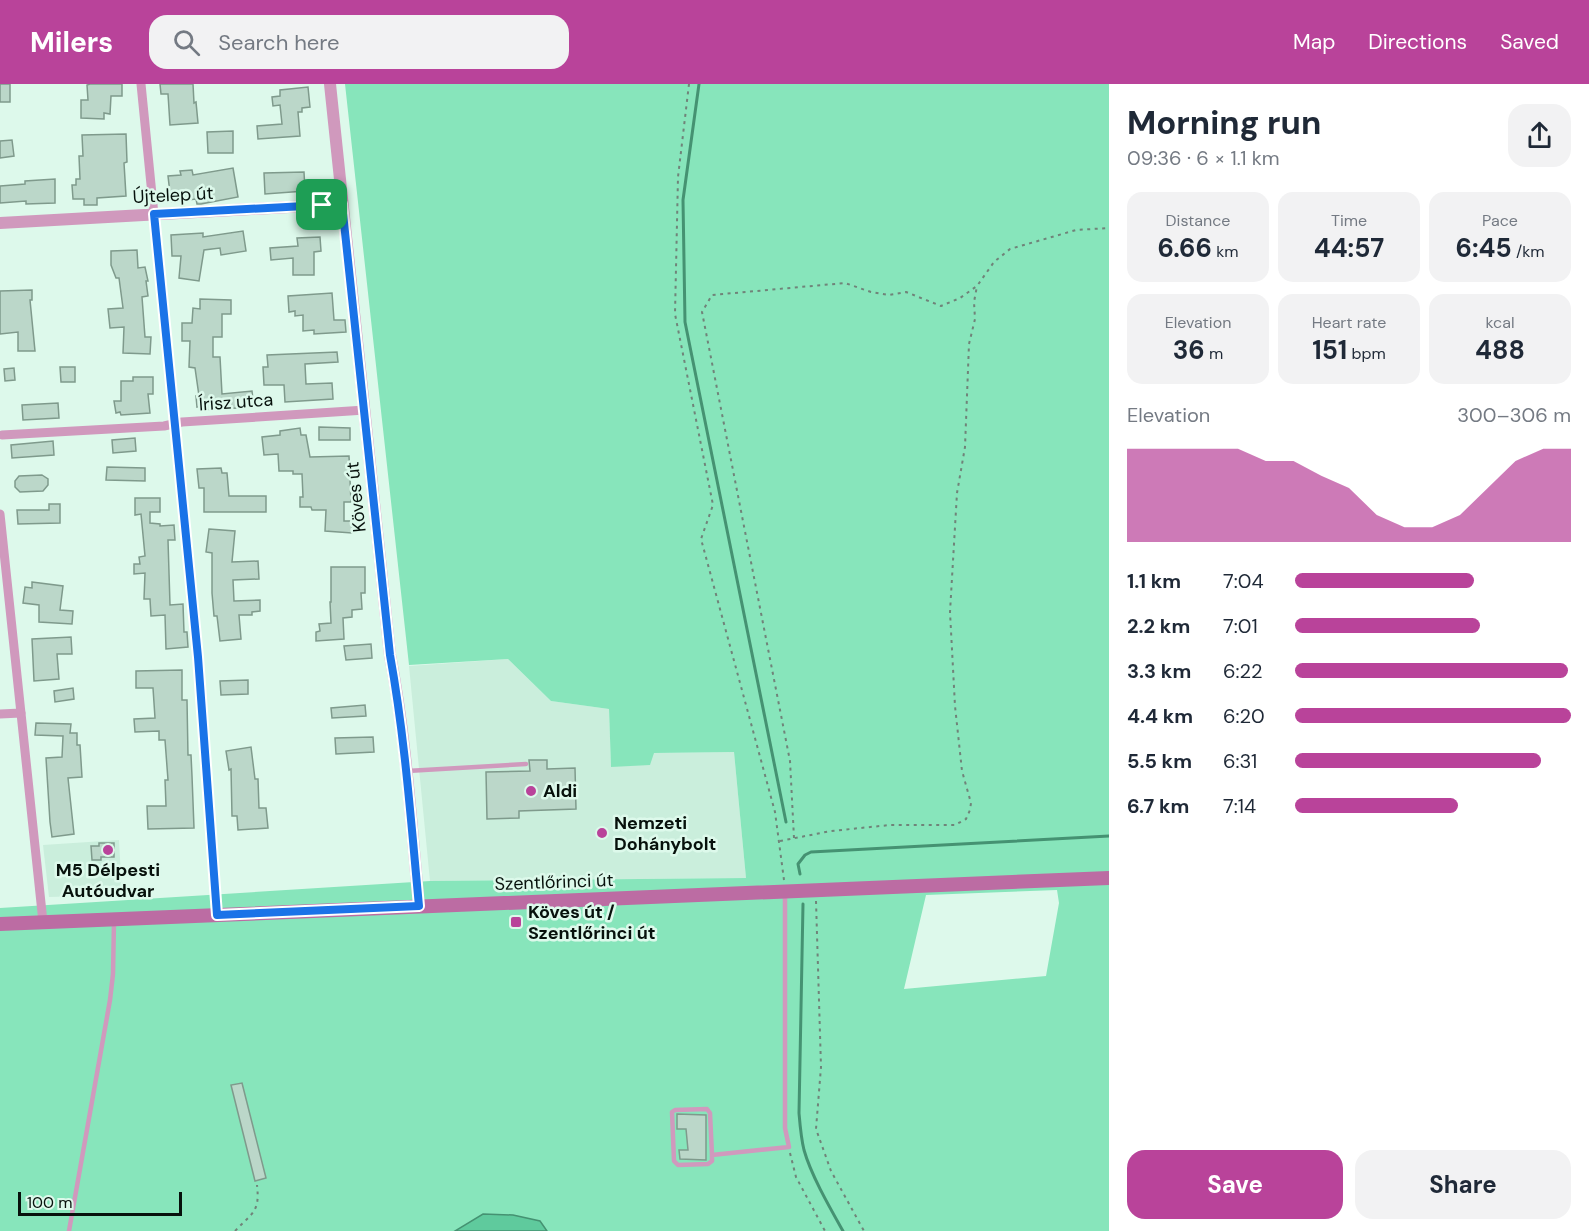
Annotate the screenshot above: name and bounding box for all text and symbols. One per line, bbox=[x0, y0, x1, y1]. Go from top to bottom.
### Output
search box bbox=[149, 15, 569, 69]
text: Milers bbox=[30, 24, 113, 61]
icon: search bbox=[170, 26, 203, 59]
text: Search here bbox=[218, 28, 340, 57]
text: Map bbox=[1293, 28, 1335, 56]
text: Directions bbox=[1368, 28, 1467, 56]
text: Saved bbox=[1500, 28, 1559, 56]
text: Morning run bbox=[1127, 101, 1321, 144]
button: share bbox=[1508, 104, 1571, 167]
text: 09:36 · 6 × 1.1 km bbox=[1127, 145, 1280, 171]
pin bbox=[296, 179, 347, 230]
street label: Újtelep út bbox=[132, 181, 214, 209]
icon: arrive bbox=[305, 188, 338, 221]
text: Distance bbox=[1166, 210, 1230, 231]
text: Time bbox=[1331, 210, 1367, 231]
text: Pace bbox=[1482, 210, 1518, 231]
text: 6.66 bbox=[1158, 231, 1212, 265]
text: 44:57 bbox=[1314, 231, 1384, 265]
text: 6:45 bbox=[1455, 231, 1512, 265]
text: km bbox=[1212, 241, 1238, 262]
text: /km bbox=[1512, 241, 1545, 262]
text: Elevation bbox=[1165, 312, 1231, 333]
text: Heart rate bbox=[1312, 312, 1386, 333]
text: kcal bbox=[1486, 312, 1514, 333]
text: 36 bbox=[1173, 333, 1205, 367]
text: 151 bbox=[1312, 333, 1347, 367]
text: 488 bbox=[1475, 333, 1525, 367]
text: m bbox=[1205, 343, 1223, 364]
text: bpm bbox=[1347, 343, 1386, 364]
street label: Írisz utca bbox=[198, 387, 274, 417]
text: Elevation bbox=[1127, 402, 1210, 428]
text: 300–306 m bbox=[1457, 402, 1571, 428]
street label: Köves út bbox=[340, 461, 372, 533]
text: 1.1 km bbox=[1127, 568, 1181, 594]
text: 7:04 bbox=[1223, 568, 1264, 594]
text: 2.2 km bbox=[1127, 613, 1190, 639]
text: 7:01 bbox=[1223, 613, 1258, 639]
text: 3.3 km bbox=[1127, 658, 1191, 684]
text: 6:22 bbox=[1223, 658, 1263, 684]
text: 4.4 km bbox=[1127, 703, 1193, 729]
text: 6:20 bbox=[1223, 703, 1265, 729]
text: 5.5 km bbox=[1127, 748, 1192, 774]
text: 6:31 bbox=[1223, 748, 1257, 774]
place label: Aldi bbox=[543, 779, 577, 803]
marker: Aldi bbox=[524, 784, 538, 798]
text: 6.7 km bbox=[1127, 793, 1189, 819]
text: 7:14 bbox=[1223, 793, 1256, 819]
place label: Nemzeti Dohánybolt bbox=[614, 811, 716, 856]
marker: Nemzeti Dohánybolt bbox=[595, 826, 609, 840]
marker: M5 Délpesti Autóudvar bbox=[101, 843, 115, 857]
place label: M5 Délpesti Autóudvar bbox=[56, 858, 160, 903]
street label: Szentlőrinci út bbox=[494, 868, 614, 896]
place label: Köves út / Szentlőrinci út bbox=[528, 900, 656, 945]
marker: Köves út / Szentlőrinci út bbox=[509, 915, 523, 929]
button: Save bbox=[1127, 1150, 1343, 1219]
button: Share bbox=[1355, 1150, 1571, 1219]
scale bar bbox=[18, 1189, 182, 1216]
text: 100 m bbox=[27, 1192, 72, 1213]

